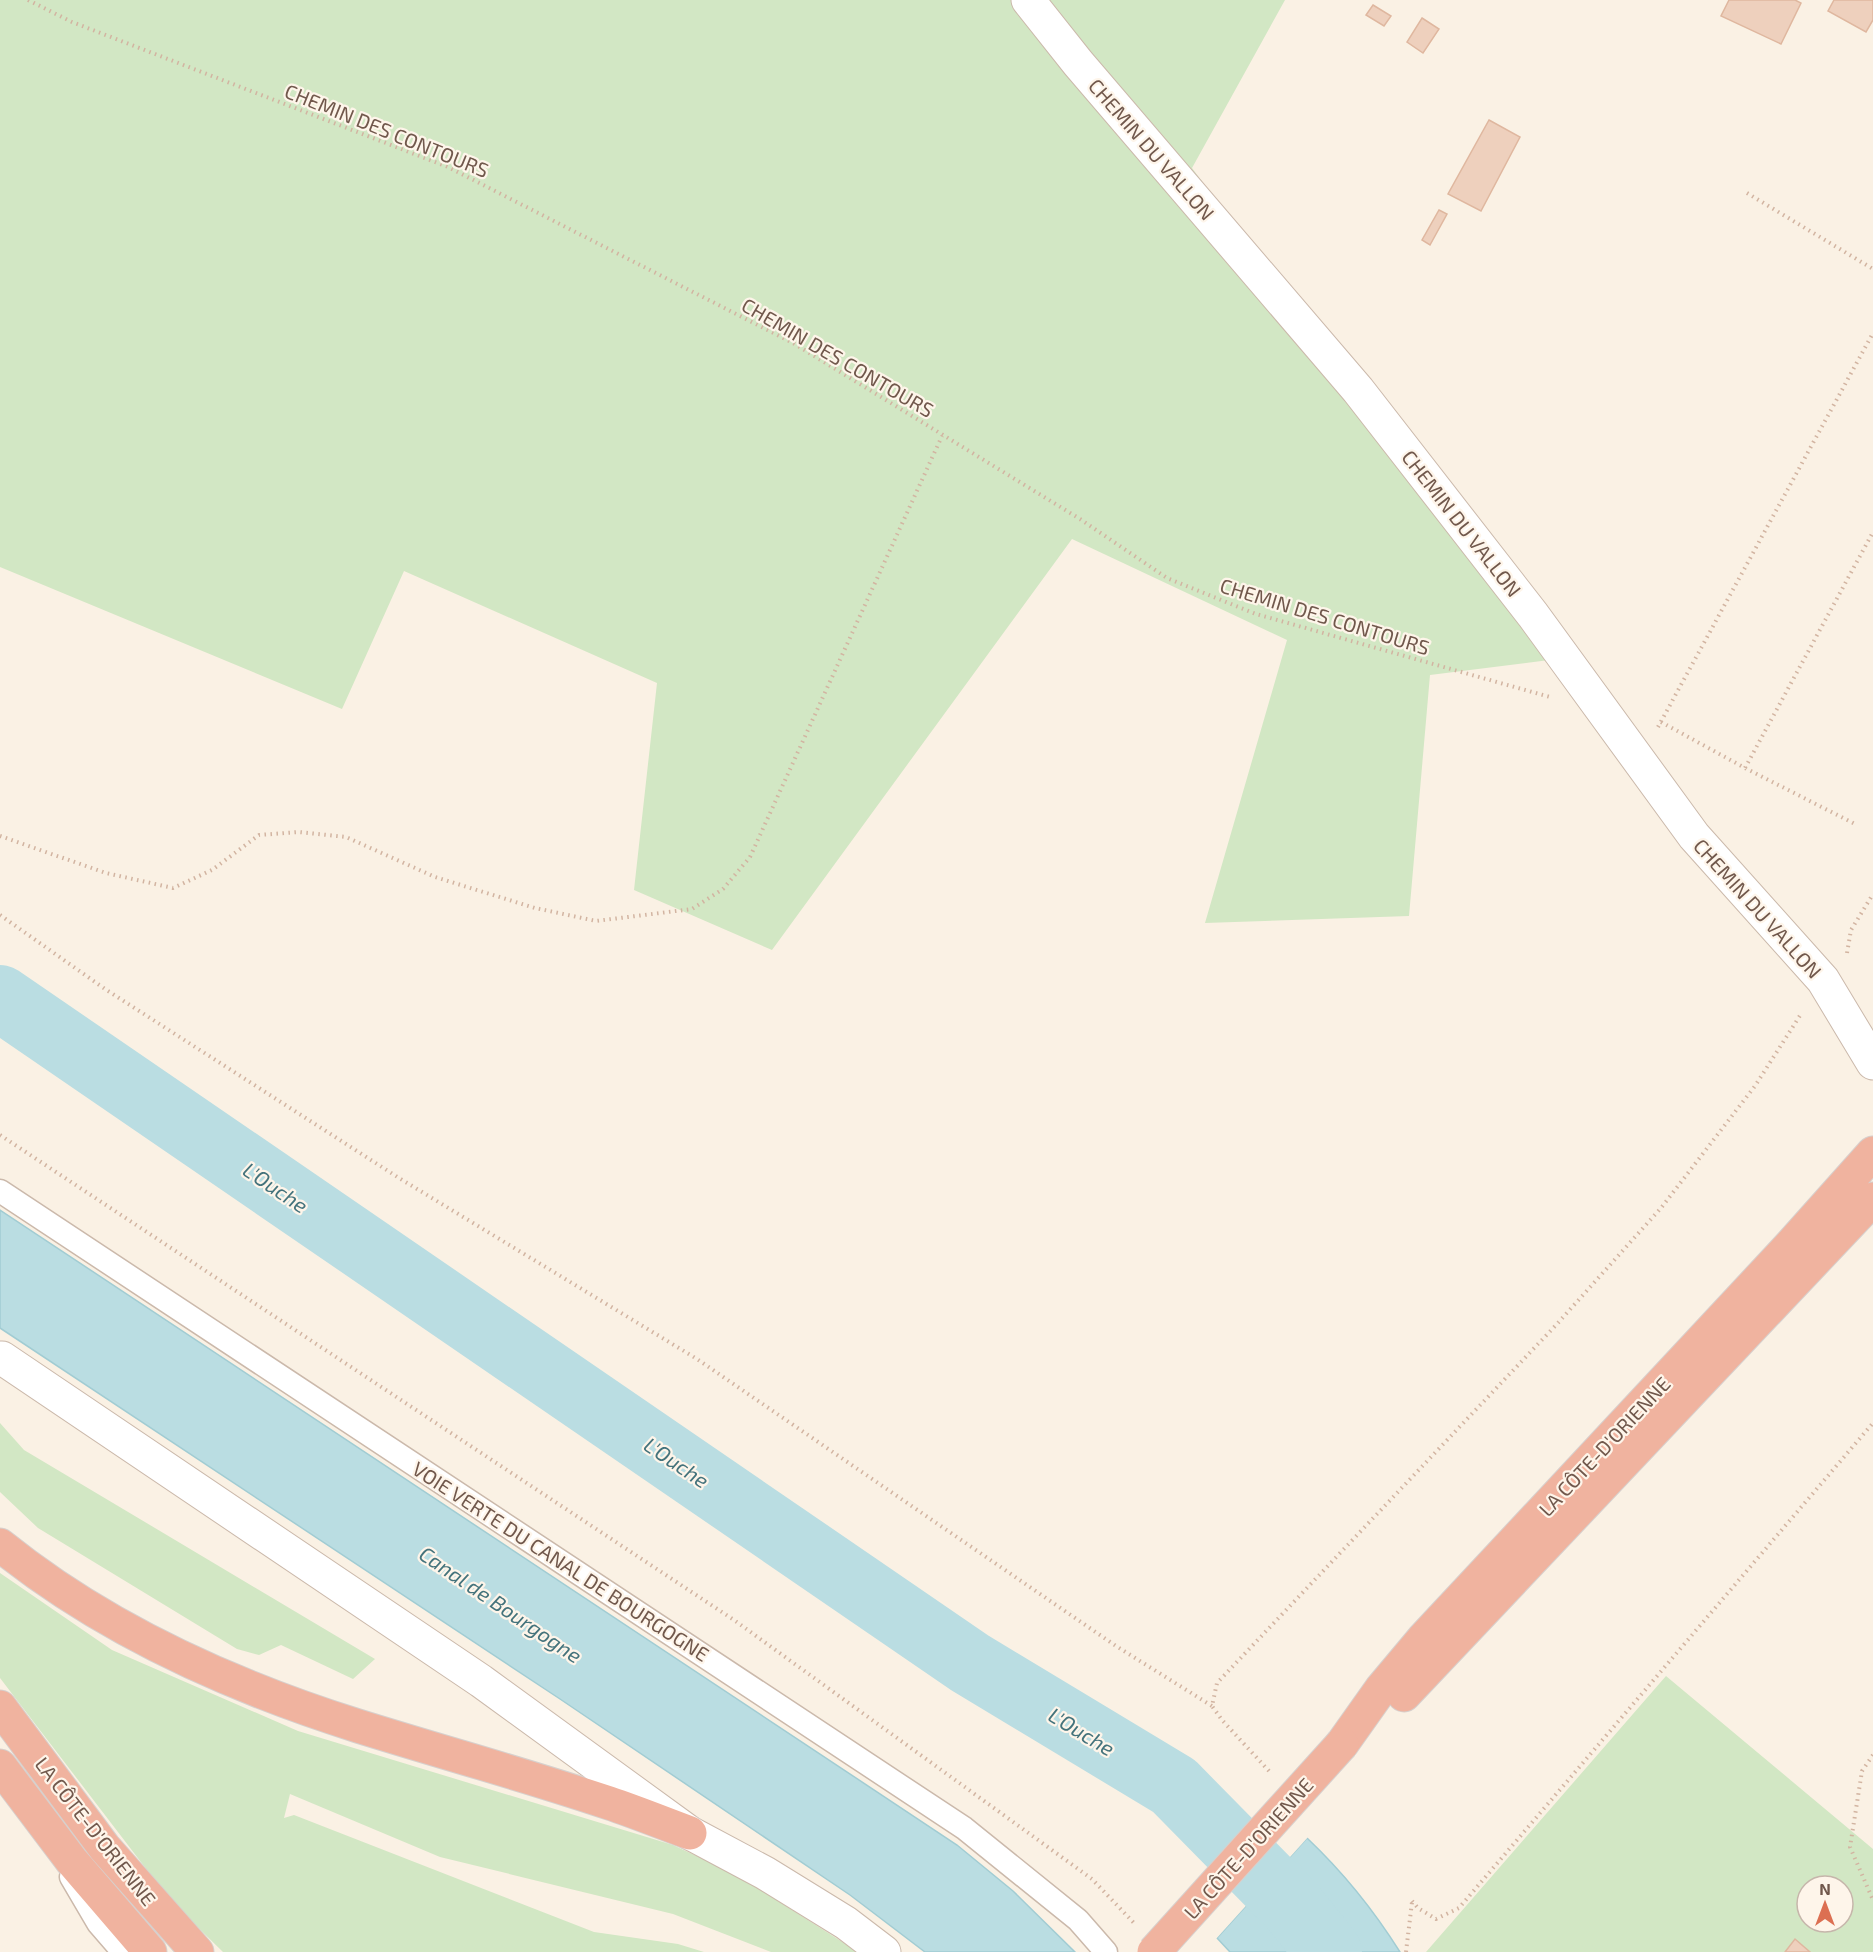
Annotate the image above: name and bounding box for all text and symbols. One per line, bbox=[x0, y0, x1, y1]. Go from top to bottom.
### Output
street label: CHEMIN DU VALLON bbox=[1084, 73, 1220, 225]
street label: CHEMIN DES CONTOURS bbox=[282, 78, 492, 182]
street label: CHEMIN DES CONTOURS bbox=[738, 292, 938, 422]
street label: CHEMIN DU VALLON bbox=[1397, 445, 1527, 601]
street label: CHEMIN DES CONTOURS bbox=[1217, 573, 1433, 659]
street label: CHEMIN DU VALLON bbox=[1689, 833, 1827, 983]
water label: L'Ouche bbox=[239, 1156, 313, 1218]
street label: LA CÔTE-D'ORIENNE bbox=[1533, 1371, 1675, 1521]
water label: L'Ouche bbox=[640, 1431, 714, 1493]
street label: VOIE VERTE DU CANAL DE BOURGOGNE bbox=[408, 1456, 714, 1666]
water label: Canal de Bourgogne bbox=[415, 1540, 587, 1668]
water label: L'Ouche bbox=[1044, 1702, 1120, 1760]
street label: LA CÔTE-D'ORIENNE bbox=[31, 1752, 161, 1910]
street label: LA CÔTE-D'ORIENNE bbox=[1178, 1772, 1318, 1924]
north arrow bbox=[1795, 1874, 1855, 1934]
text: N bbox=[1819, 1879, 1831, 1898]

